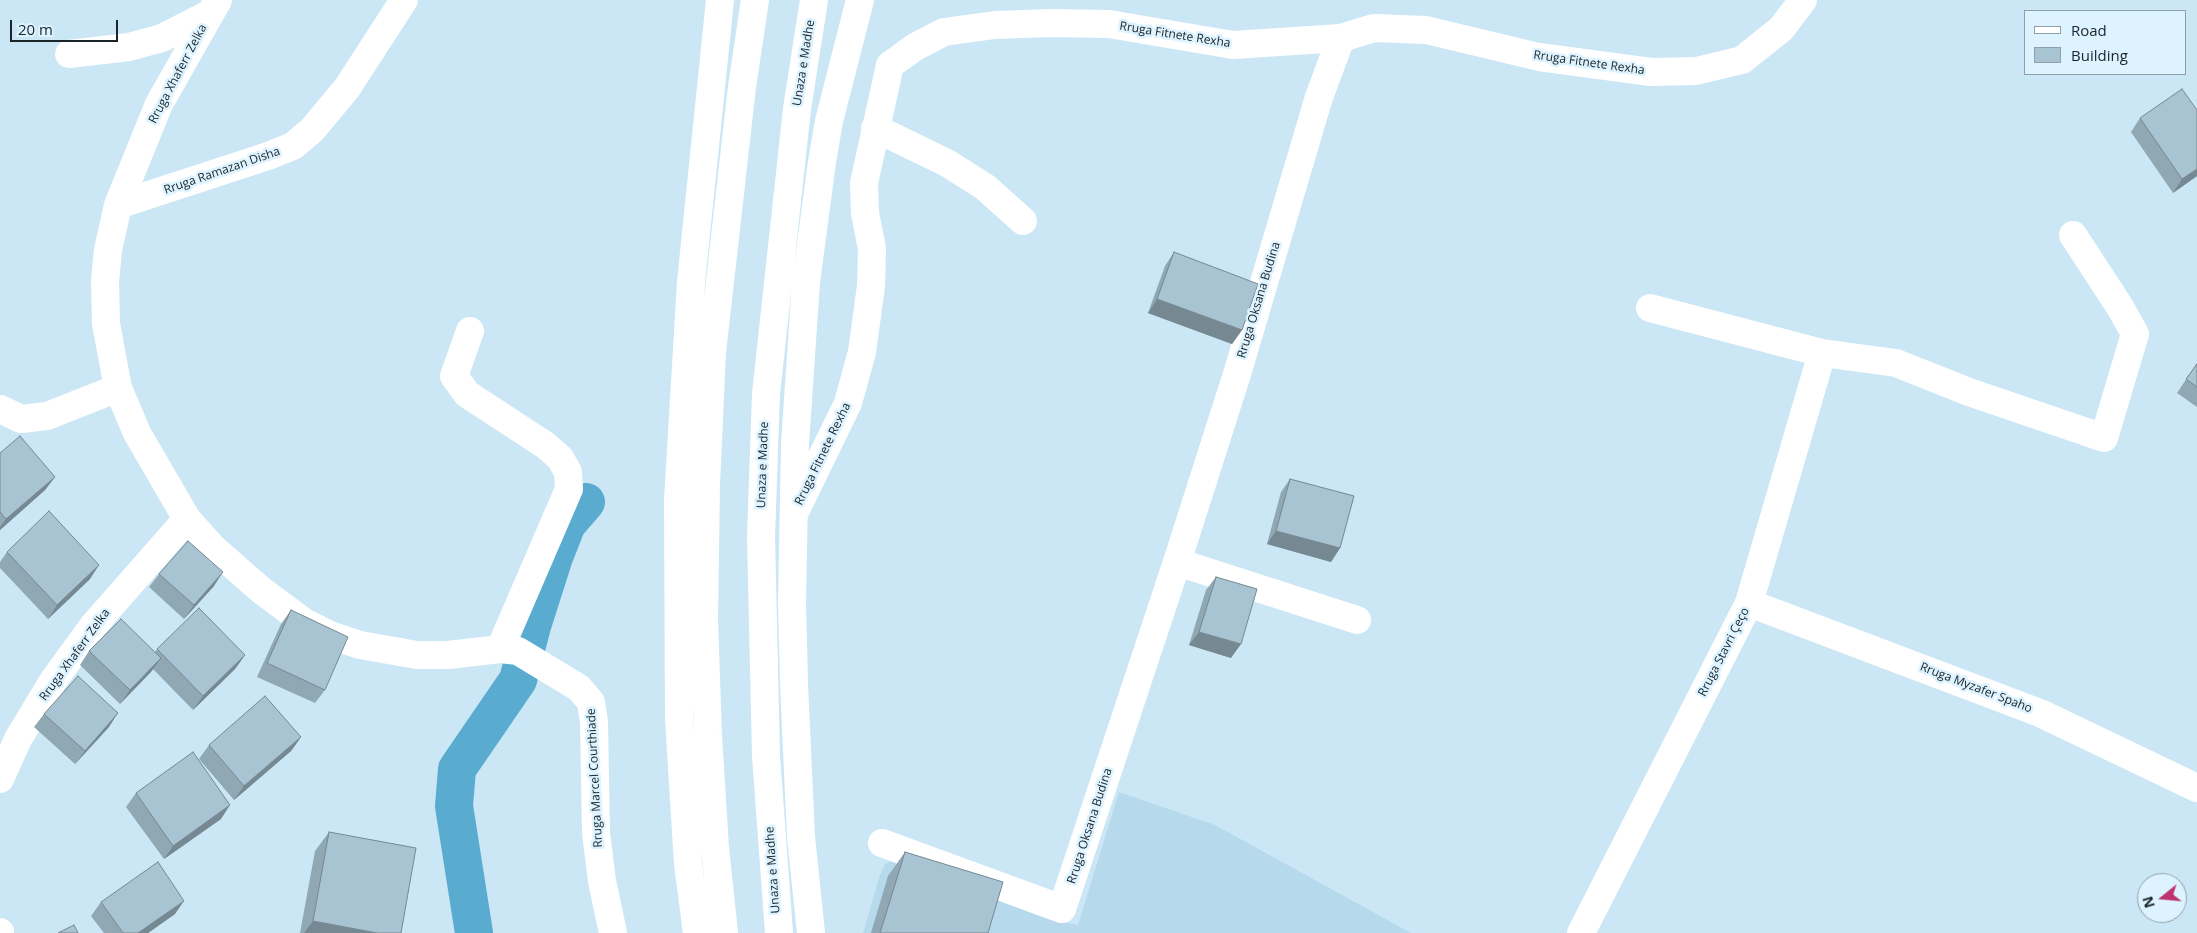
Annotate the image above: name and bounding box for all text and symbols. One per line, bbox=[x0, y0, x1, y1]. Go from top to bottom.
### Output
scale bar bbox=[12, 10, 120, 42]
legend bbox=[2024, 10, 2187, 75]
text: 20 m bbox=[18, 19, 53, 39]
street label: Unaza e Madhe bbox=[790, 19, 818, 107]
street label: Rruga Fitnete Rexha bbox=[1118, 19, 1232, 51]
text: Road bbox=[2071, 20, 2107, 40]
street label: Rruga Xhaferr Zelka bbox=[146, 22, 210, 126]
text: Building bbox=[2071, 45, 2128, 65]
street label: Rruga Fitnete Rexha bbox=[1532, 48, 1646, 78]
street label: Rruga Ramazan Disha bbox=[162, 144, 282, 198]
street label: Rruga Oksana Budina bbox=[1234, 240, 1284, 360]
street label: Rruga Fitnete Rexha bbox=[792, 400, 854, 508]
street label: Unaza e Madhe bbox=[754, 421, 772, 509]
street label: Rruga Stavri Çeço bbox=[1695, 605, 1753, 699]
street label: Rruga Xhaferr Zelka bbox=[37, 606, 113, 704]
street label: Rruga Myzafer Spaho bbox=[1918, 660, 2034, 716]
street label: Rruga Marcel Courthiade bbox=[584, 708, 606, 848]
street label: Rruga Oksana Budina bbox=[1065, 766, 1115, 886]
street label: Unaza e Madhe bbox=[763, 826, 783, 914]
north arrow bbox=[2137, 873, 2187, 923]
text: N bbox=[2137, 894, 2159, 910]

